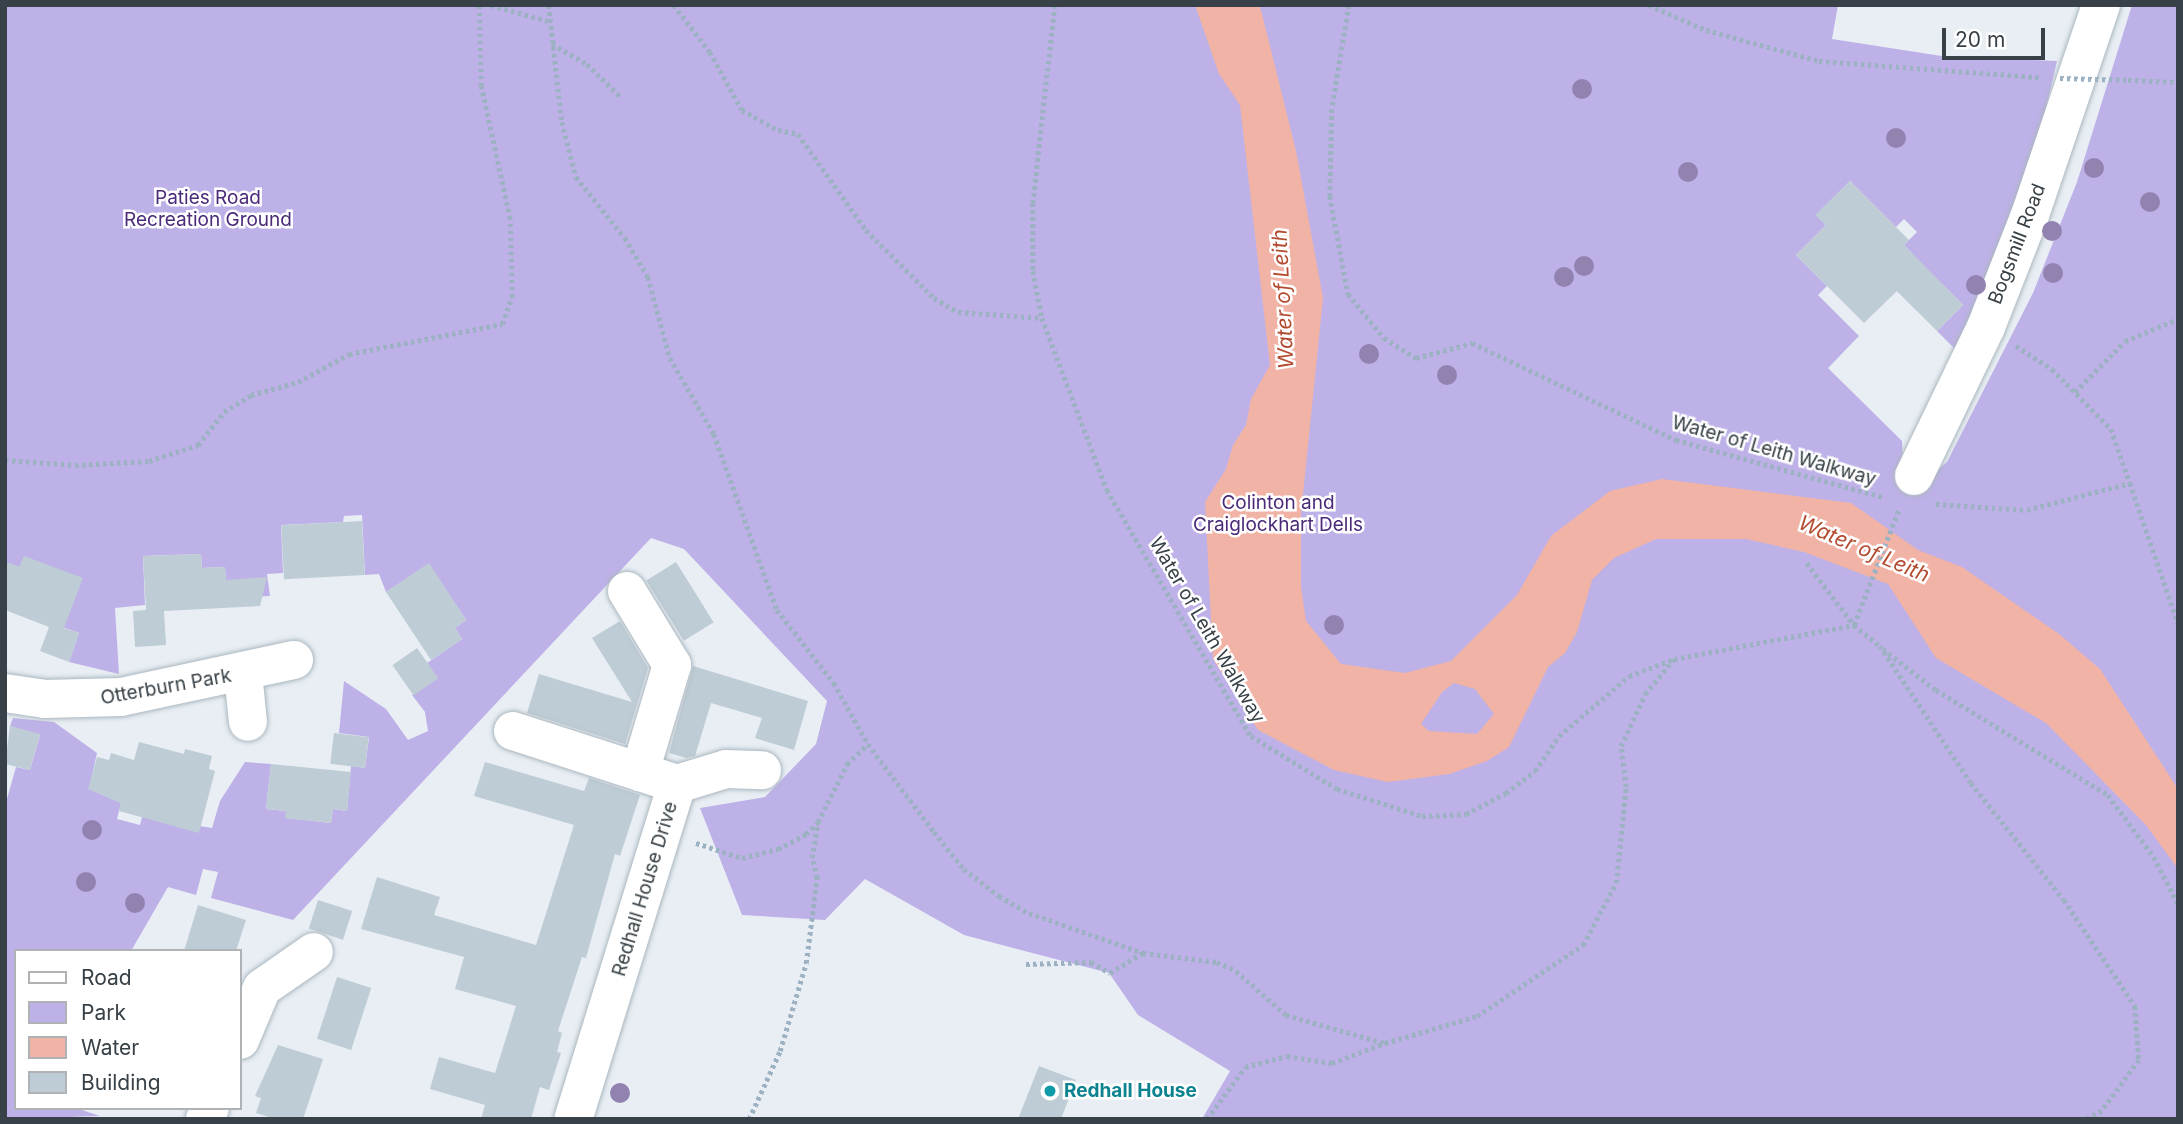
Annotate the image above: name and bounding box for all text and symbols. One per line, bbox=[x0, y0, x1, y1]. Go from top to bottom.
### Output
scale bar bbox=[1945, 14, 2048, 58]
text: 20 m bbox=[1955, 27, 2005, 52]
street label: Bogsmill Road bbox=[1984, 181, 2050, 307]
park label: Paties Road Recreation Ground bbox=[124, 187, 292, 231]
water label: Water of Leith bbox=[1267, 229, 1299, 369]
street label: Water of Leith Walkway bbox=[1669, 411, 1879, 491]
park label: Colinton and Craiglockhart Dells bbox=[1193, 492, 1363, 536]
water label: Water of Leith bbox=[1795, 510, 1933, 588]
street label: Water of Leith Walkway bbox=[1144, 533, 1270, 727]
street label: Otterburn Park bbox=[99, 664, 233, 710]
street label: Redhall House Drive bbox=[608, 799, 682, 979]
legend bbox=[14, 949, 242, 1110]
text: Road bbox=[81, 965, 132, 990]
text: Park bbox=[81, 1000, 126, 1025]
text: Water bbox=[81, 1035, 139, 1060]
text: Building bbox=[81, 1070, 161, 1095]
place label: Redhall House bbox=[1064, 1080, 1197, 1102]
marker: Redhall House bbox=[1042, 1083, 1058, 1099]

